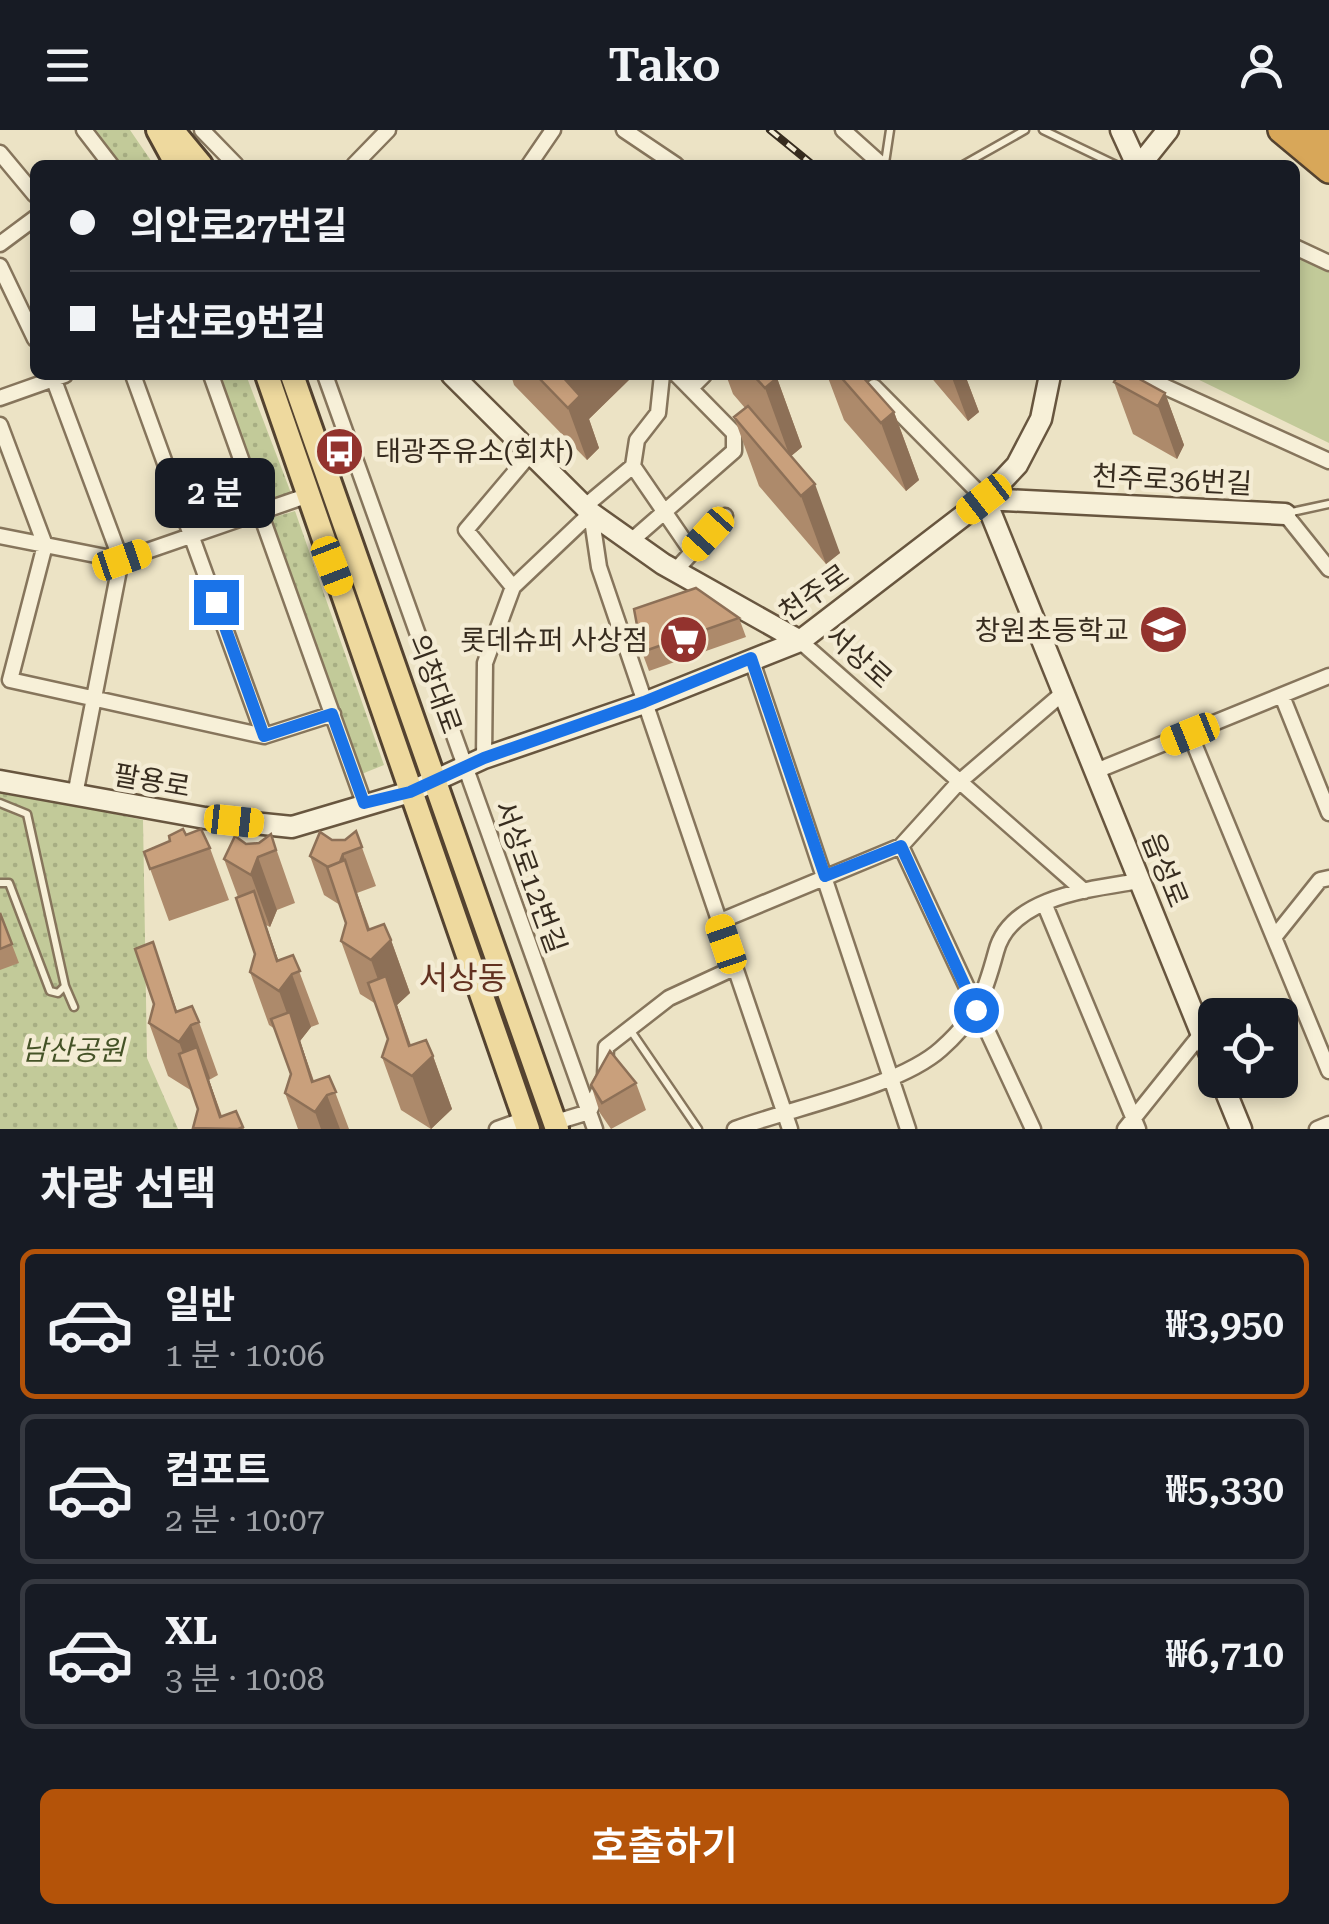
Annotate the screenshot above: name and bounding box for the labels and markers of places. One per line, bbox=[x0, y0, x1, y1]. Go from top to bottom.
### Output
bus stop icon: 태광주유소(회차) bbox=[314, 425, 366, 477]
place label: 태광주유소(회차) bbox=[375, 435, 574, 468]
school or university icon: 창원초등학교 bbox=[1138, 604, 1190, 656]
supermarket icon: 롯데슈퍼 사상점 bbox=[657, 614, 709, 666]
place label: 창원초등학교 bbox=[974, 614, 1129, 647]
place label: 롯데슈퍼 사상점 bbox=[461, 624, 648, 657]

